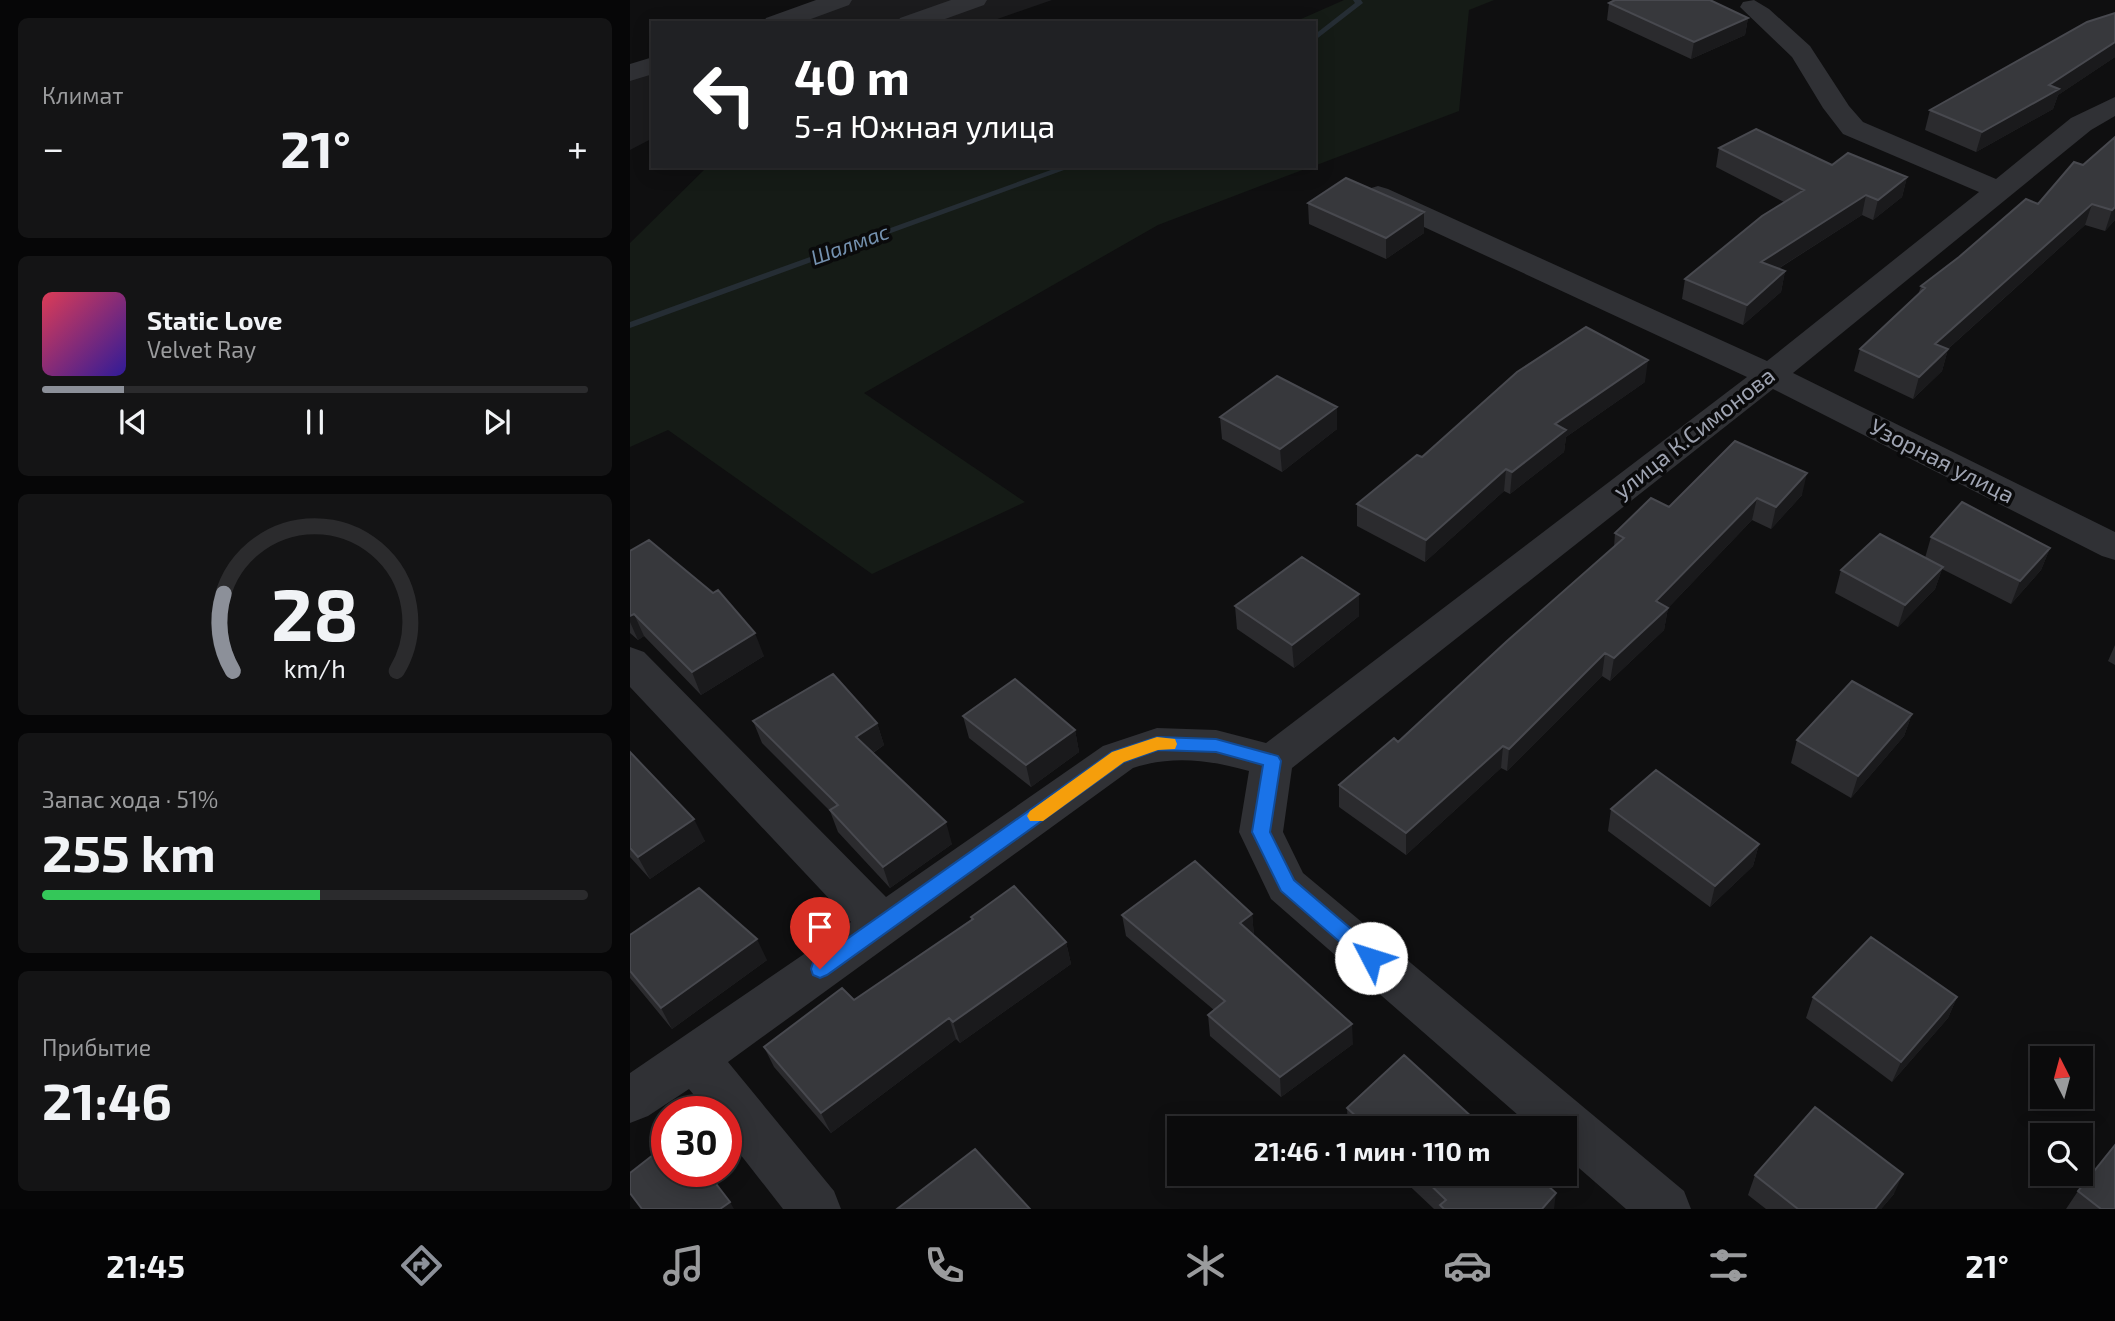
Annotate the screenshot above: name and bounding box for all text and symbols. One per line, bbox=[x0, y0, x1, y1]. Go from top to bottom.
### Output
text: 40 m bbox=[794, 46, 910, 105]
icon: left bbox=[679, 49, 770, 140]
text: Климат bbox=[42, 81, 123, 109]
text: 5-я Южная улица bbox=[794, 106, 1055, 144]
text: 21° bbox=[280, 116, 351, 178]
text: − bbox=[42, 124, 64, 170]
text: + bbox=[567, 124, 588, 170]
water label: Шалмас bbox=[807, 218, 892, 269]
text: Static Love bbox=[147, 304, 283, 335]
text: Velvet Ray bbox=[147, 335, 256, 363]
street label: улица К.Симонова bbox=[1607, 360, 1780, 505]
icon: previous bbox=[114, 403, 152, 441]
icon: pause bbox=[296, 403, 334, 441]
icon: next bbox=[478, 403, 516, 441]
street label: Узорная улица bbox=[1865, 412, 2019, 509]
text: 28 bbox=[271, 568, 359, 656]
text: km/h bbox=[284, 652, 346, 682]
text: Запас хода · 51% bbox=[42, 785, 218, 813]
text: 255 km bbox=[42, 820, 216, 882]
pin bbox=[790, 897, 850, 969]
icon: arrive bbox=[801, 908, 839, 946]
position arrow bbox=[1334, 921, 1408, 995]
text: Прибытие bbox=[42, 1033, 151, 1061]
north arrow bbox=[2030, 1046, 2093, 1110]
map controls bbox=[2030, 1046, 2093, 1186]
text: 21:46 bbox=[42, 1068, 172, 1130]
speed limit sign: 30 bbox=[651, 1096, 742, 1187]
button: search bbox=[2030, 1123, 2093, 1186]
text: 21:46 · 1 мин · 110 m bbox=[1254, 1135, 1490, 1166]
icon: directions bbox=[397, 1241, 446, 1290]
icon: music bbox=[659, 1241, 708, 1290]
icon: phone bbox=[920, 1241, 969, 1290]
icon: climate bbox=[1181, 1241, 1230, 1290]
icon: car bbox=[1443, 1241, 1492, 1290]
icon: filters bbox=[1704, 1241, 1753, 1290]
text: 21:45 bbox=[106, 1246, 185, 1284]
text: 21° bbox=[1965, 1246, 2009, 1284]

